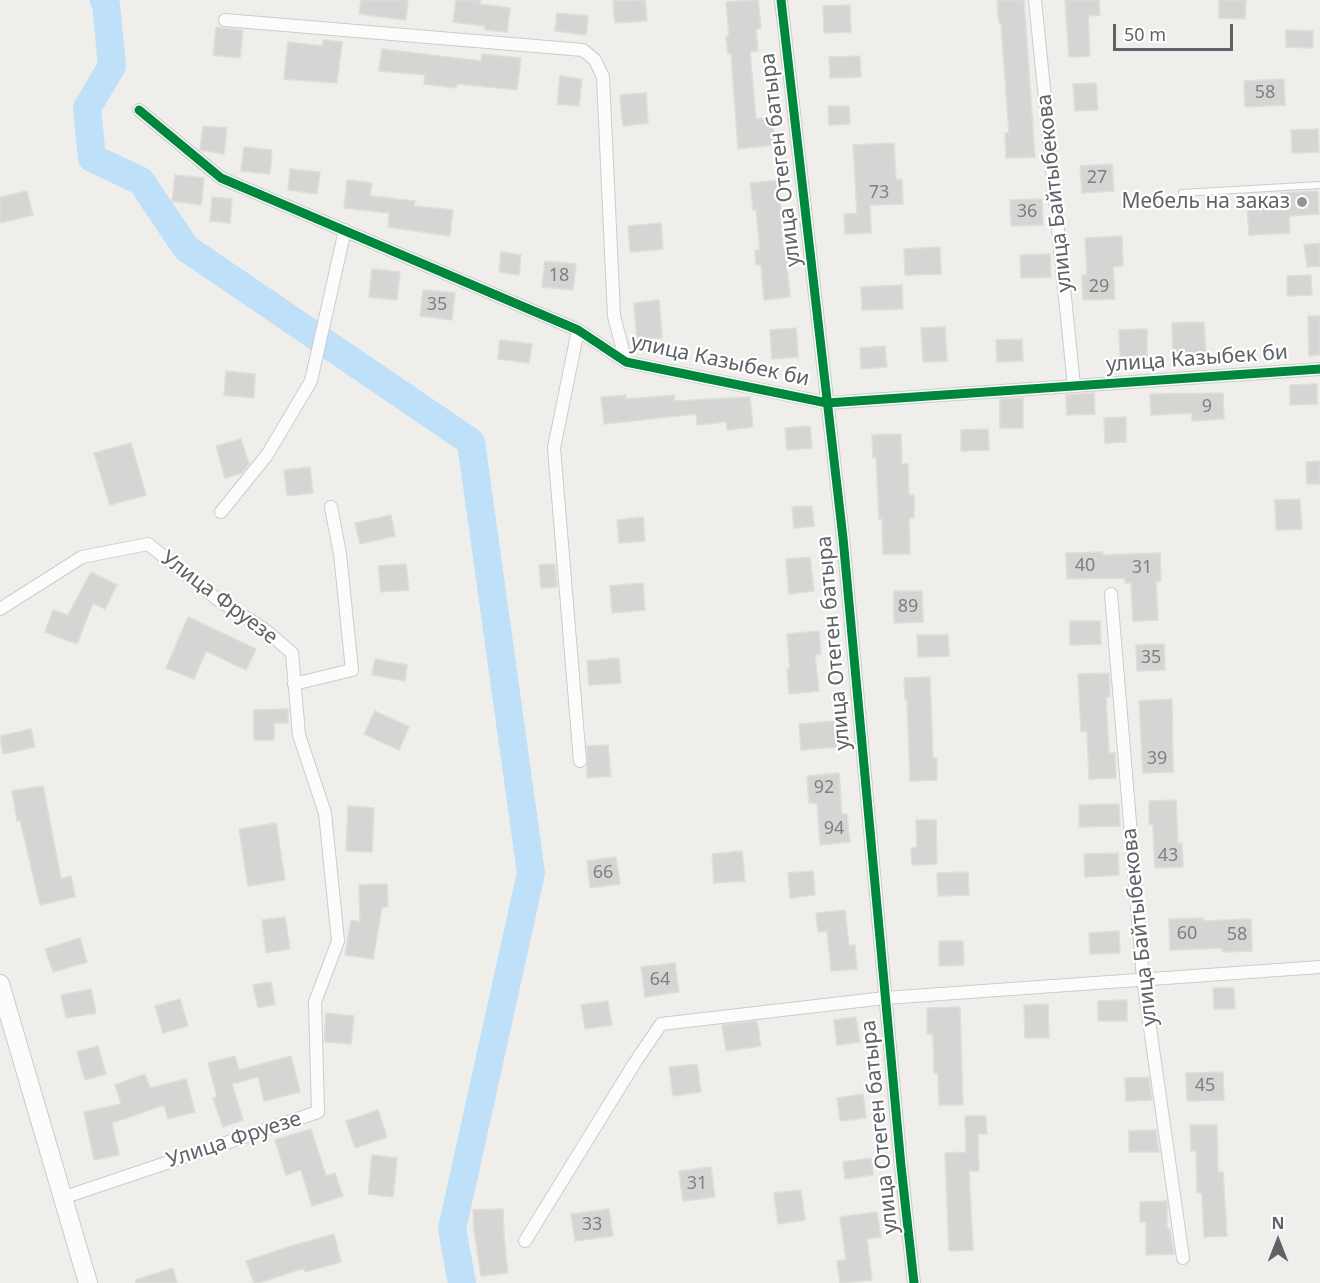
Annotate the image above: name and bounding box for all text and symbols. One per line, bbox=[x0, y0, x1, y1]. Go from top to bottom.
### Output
scale bar bbox=[1116, 12, 1236, 50]
text: 50 m bbox=[1124, 22, 1166, 46]
street label: улица Отеген батыра bbox=[755, 52, 807, 268]
house number: 58 bbox=[1255, 82, 1275, 104]
street label: улица Байтыбекова bbox=[1032, 93, 1078, 293]
house number: 27 bbox=[1087, 167, 1107, 189]
house number: 73 bbox=[869, 182, 889, 204]
place label: Мебель на заказ bbox=[1121, 189, 1290, 215]
marker: Мебель на заказ bbox=[1295, 195, 1309, 209]
house number: 36 bbox=[1017, 201, 1037, 223]
house number: 18 bbox=[549, 265, 569, 287]
house number: 29 bbox=[1089, 276, 1109, 298]
house number: 35 bbox=[427, 294, 447, 316]
street label: улица Казыбек би bbox=[628, 330, 812, 392]
street label: улица Казыбек би bbox=[1105, 340, 1289, 378]
house number: 9 bbox=[1202, 396, 1212, 418]
street label: улица Отеген батыра bbox=[812, 535, 856, 751]
street label: Улица Фруезе bbox=[156, 546, 282, 650]
house number: 40 bbox=[1075, 555, 1095, 577]
house number: 31 bbox=[1132, 557, 1152, 579]
house number: 89 bbox=[898, 596, 918, 618]
house number: 35 bbox=[1141, 647, 1161, 669]
house number: 39 bbox=[1147, 748, 1167, 770]
house number: 92 bbox=[814, 777, 834, 799]
house number: 94 bbox=[824, 818, 844, 840]
street label: улица Байтыбекова bbox=[1117, 827, 1163, 1027]
house number: 43 bbox=[1158, 845, 1178, 867]
house number: 66 bbox=[593, 862, 613, 884]
house number: 60 bbox=[1177, 923, 1197, 945]
house number: 58 bbox=[1227, 924, 1247, 946]
house number: 64 bbox=[650, 969, 670, 991]
street label: улица Отеген батыра bbox=[856, 1019, 904, 1235]
house number: 45 bbox=[1195, 1075, 1215, 1097]
street label: Улица Фруезе bbox=[164, 1106, 304, 1174]
house number: 31 bbox=[687, 1173, 707, 1195]
north arrow bbox=[1248, 1211, 1308, 1271]
text: N bbox=[1271, 1212, 1285, 1234]
house number: 33 bbox=[582, 1214, 602, 1236]

